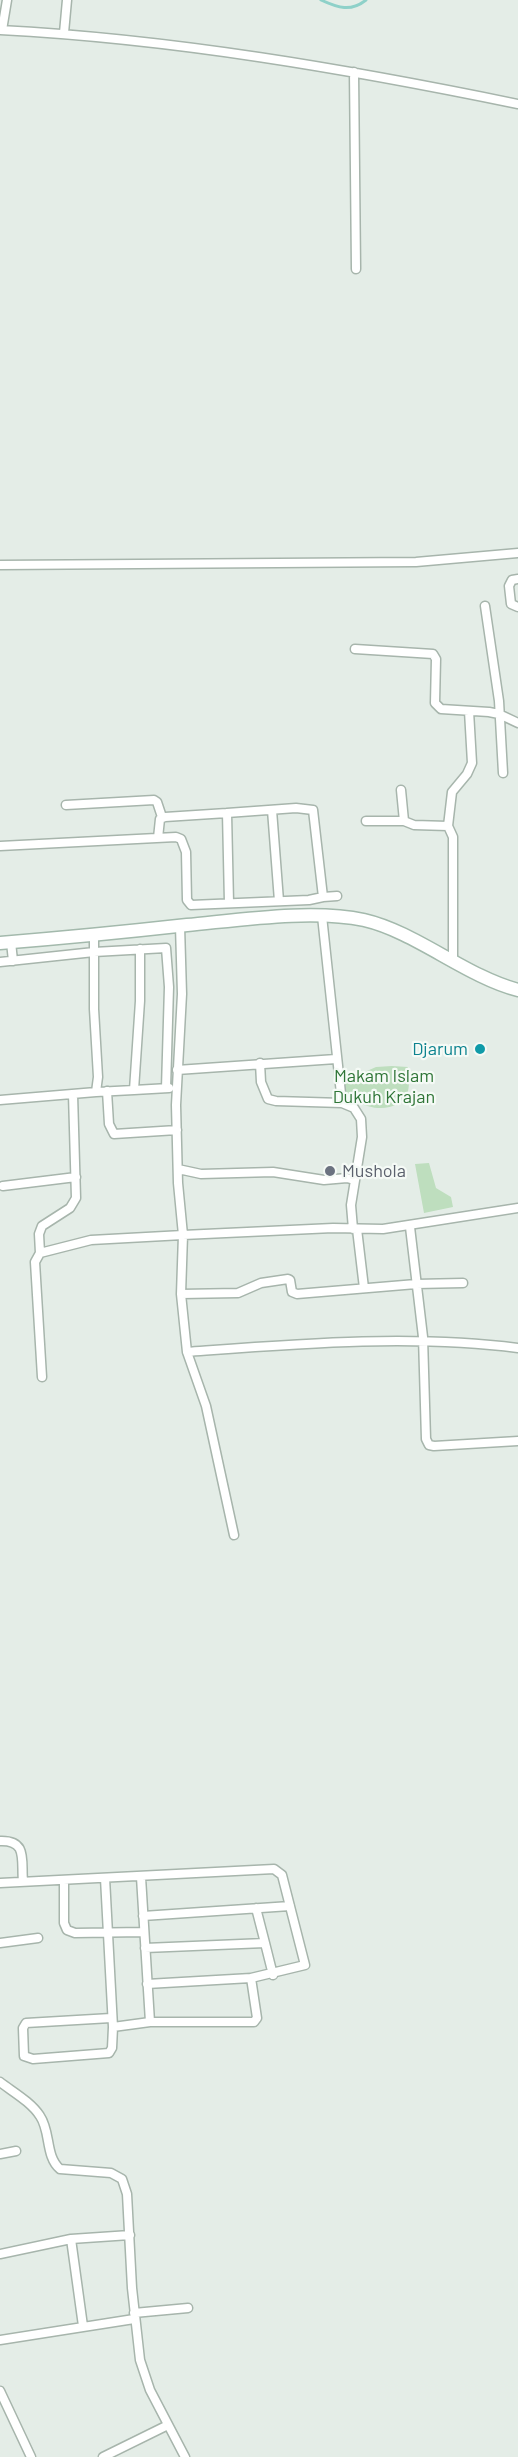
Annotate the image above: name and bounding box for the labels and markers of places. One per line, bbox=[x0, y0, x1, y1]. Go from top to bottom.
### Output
place label: Djarum bbox=[412, 1038, 468, 1060]
marker: Djarum bbox=[473, 1042, 487, 1056]
place label: Mushola bbox=[342, 1160, 406, 1182]
marker: Mushola bbox=[323, 1164, 337, 1178]

